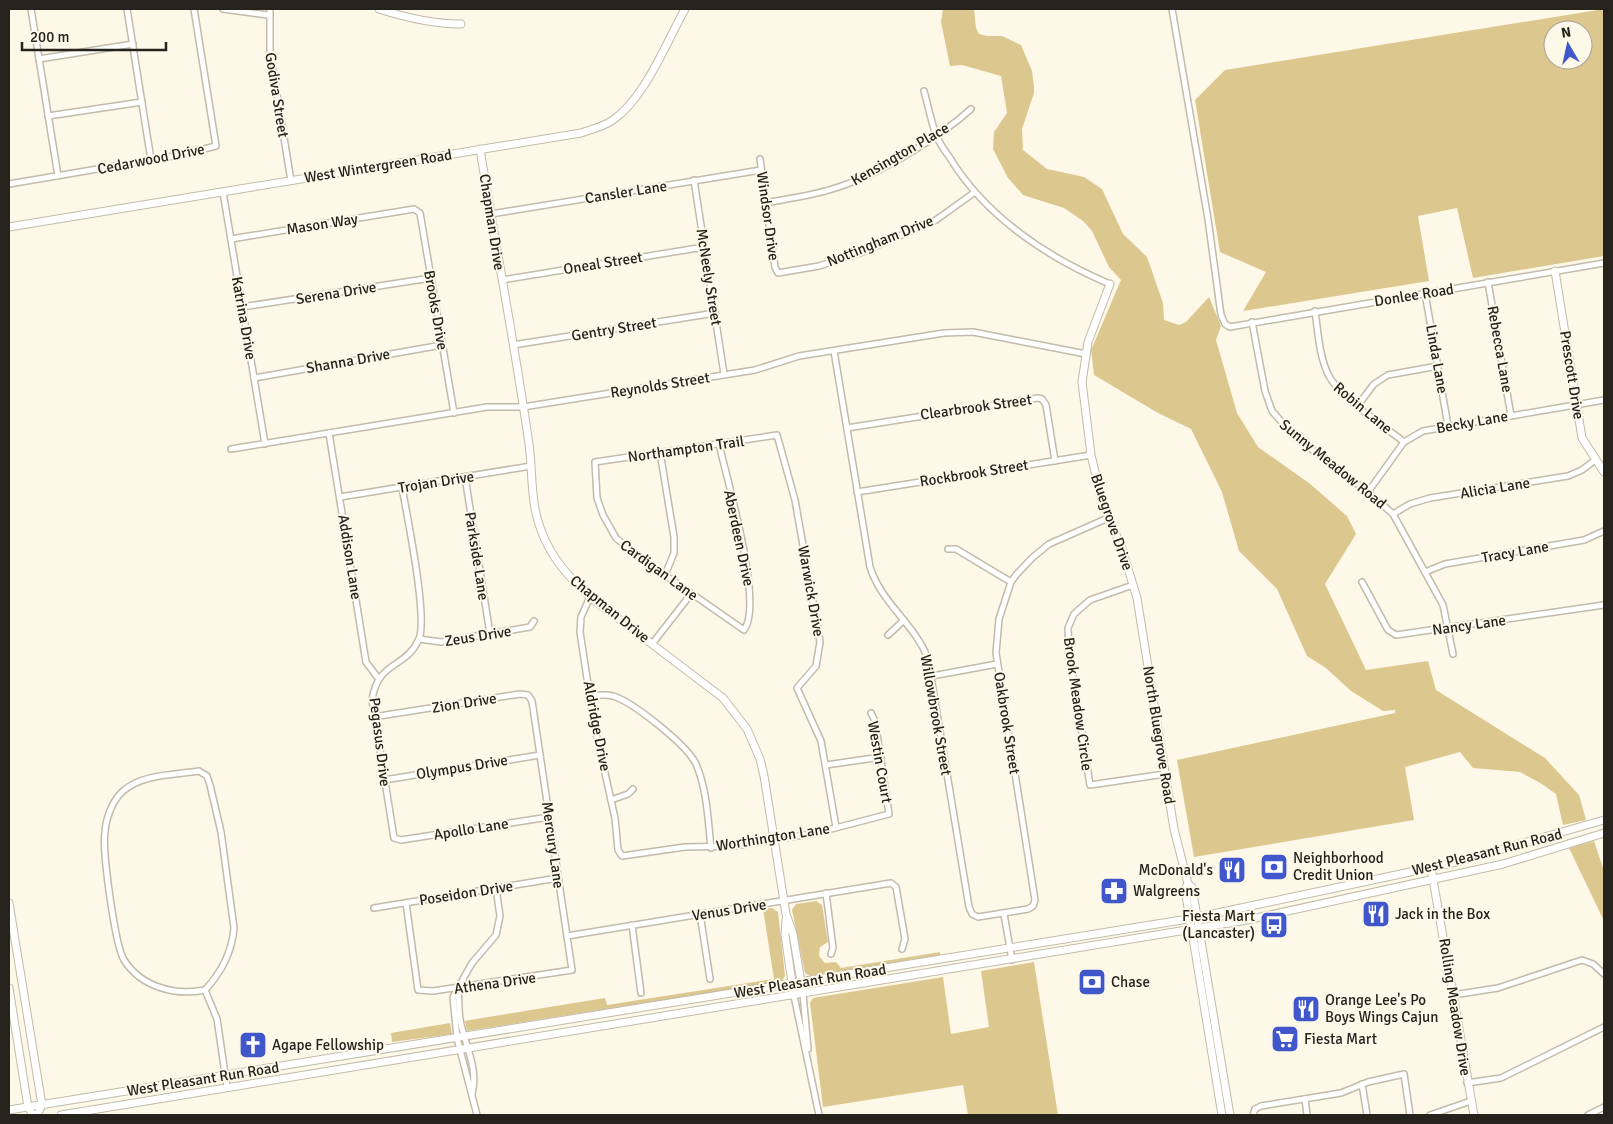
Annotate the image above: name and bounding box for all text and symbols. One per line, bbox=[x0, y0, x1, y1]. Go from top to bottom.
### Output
scale bar bbox=[22, 20, 166, 52]
north arrow bbox=[1543, 20, 1593, 70]
text: N bbox=[1560, 23, 1572, 42]
text: 200 m bbox=[30, 28, 70, 46]
street label: Godiva Street bbox=[261, 51, 293, 139]
street label: Kensington Place bbox=[848, 119, 952, 189]
street label: Cedarwood Drive bbox=[96, 140, 206, 178]
street label: West Wintergreen Road bbox=[303, 145, 453, 187]
street label: Windsor Drive bbox=[753, 170, 783, 262]
street label: Chapman Drive bbox=[475, 173, 509, 271]
street label: Cansler Lane bbox=[584, 177, 668, 207]
street label: Mason Way bbox=[285, 209, 359, 239]
street label: Nottingham Drive bbox=[824, 211, 936, 271]
street label: McNeely Street bbox=[692, 227, 726, 327]
street label: Oneal Street bbox=[562, 248, 644, 278]
street label: Brooks Drive bbox=[420, 269, 452, 351]
street label: Katrina Drive bbox=[228, 275, 260, 361]
street label: Serena Drive bbox=[294, 278, 378, 308]
street label: Donlee Road bbox=[1373, 280, 1455, 310]
street label: Rebecca Lane bbox=[1484, 304, 1516, 394]
street label: Gentry Street bbox=[570, 313, 658, 345]
street label: Linda Lane bbox=[1422, 323, 1452, 395]
street label: Prescott Drive bbox=[1556, 329, 1588, 421]
street label: Shanna Drive bbox=[305, 345, 391, 377]
street label: Reynolds Street bbox=[609, 368, 711, 402]
street label: Robin Lane bbox=[1330, 378, 1396, 438]
street label: Clearbrook Street bbox=[919, 390, 1033, 424]
street label: Becky Lane bbox=[1435, 407, 1509, 437]
street label: Sunny Meadow Road bbox=[1276, 415, 1390, 513]
street label: Northampton Trail bbox=[627, 432, 745, 466]
street label: Rockbrook Street bbox=[918, 456, 1030, 490]
street label: Trojan Drive bbox=[397, 467, 475, 497]
street label: Bluegrove Drive bbox=[1087, 471, 1137, 573]
street label: Alicia Lane bbox=[1459, 474, 1531, 502]
street label: Aberdeen Drive bbox=[720, 488, 758, 588]
street label: Parkside Lane bbox=[461, 511, 493, 601]
street label: Addison Lane bbox=[334, 513, 366, 601]
street label: Cardigan Lane bbox=[617, 536, 701, 604]
street label: Tracy Lane bbox=[1480, 537, 1550, 567]
street label: Warwick Drive bbox=[794, 544, 828, 638]
street label: Chapman Drive bbox=[566, 571, 654, 647]
street label: Nancy Lane bbox=[1431, 611, 1507, 639]
street label: Zeus Drive bbox=[443, 622, 513, 650]
street label: Brook Meadow Circle bbox=[1060, 636, 1096, 772]
street label: Willowbrook Street bbox=[917, 653, 955, 777]
street label: North Bluegrove Road bbox=[1139, 665, 1179, 806]
street label: Oakbrook Street bbox=[990, 671, 1024, 775]
street label: Aldridge Drive bbox=[579, 679, 615, 773]
street label: Zion Drive bbox=[430, 689, 498, 717]
street label: Pegasus Drive bbox=[366, 697, 394, 787]
street label: Westin Court bbox=[864, 719, 896, 805]
street label: Olympus Drive bbox=[415, 751, 509, 783]
street label: Mercury Lane bbox=[538, 801, 568, 889]
street label: Apollo Lane bbox=[432, 814, 510, 844]
street label: Worthington Lane bbox=[715, 819, 831, 855]
street label: West Pleasant Run Road bbox=[1410, 825, 1564, 879]
place label: Neighborhood Credit Union bbox=[1293, 849, 1384, 884]
bank icon: Neighborhood Credit Union bbox=[1259, 852, 1289, 882]
restaurant icon: McDonald's bbox=[1217, 855, 1247, 885]
place label: McDonald's bbox=[1139, 861, 1213, 879]
pharmacy icon: Walgreens bbox=[1099, 876, 1129, 906]
street label: Poseidon Drive bbox=[418, 877, 514, 909]
place label: Walgreens bbox=[1133, 882, 1200, 900]
street label: Venus Drive bbox=[690, 895, 768, 925]
restaurant icon: Jack in the Box bbox=[1361, 899, 1391, 929]
place label: Jack in the Box bbox=[1395, 905, 1490, 923]
place label: Fiesta Mart (Lancaster) bbox=[1182, 907, 1255, 942]
bus stop icon: Fiesta Mart (Lancaster) bbox=[1259, 910, 1289, 940]
street label: Rolling Meadow Drive bbox=[1435, 937, 1475, 1077]
street label: West Pleasant Run Road bbox=[733, 960, 888, 1002]
bank icon: Chase bbox=[1077, 967, 1107, 997]
street label: Athena Drive bbox=[453, 968, 537, 998]
place label: Chase bbox=[1111, 973, 1150, 991]
place label: Orange Lee's Po Boys Wings Cajun bbox=[1325, 991, 1438, 1026]
restaurant icon: Orange Lee's Po Boys Wings Cajun bbox=[1291, 994, 1321, 1024]
supermarket icon: Fiesta Mart bbox=[1270, 1024, 1300, 1054]
church icon: Agape Fellowship bbox=[238, 1030, 268, 1060]
place label: Fiesta Mart bbox=[1304, 1030, 1377, 1048]
place label: Agape Fellowship bbox=[272, 1036, 384, 1054]
street label: West Pleasant Run Road bbox=[126, 1058, 281, 1100]

